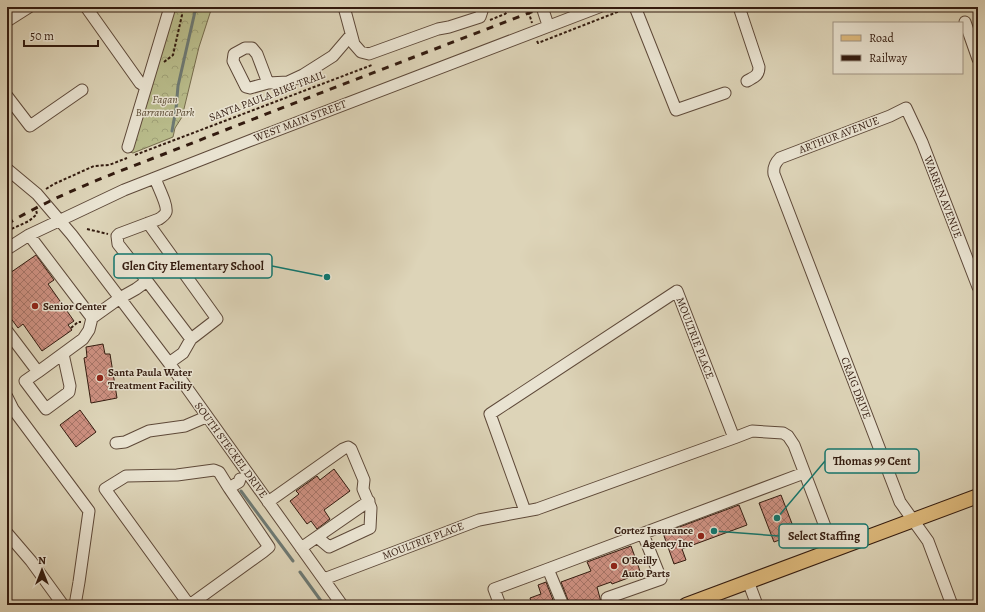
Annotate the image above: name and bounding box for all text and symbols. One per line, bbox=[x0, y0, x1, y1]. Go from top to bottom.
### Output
scale bar bbox=[24, 22, 98, 48]
legend bbox=[833, 22, 963, 74]
text: 50 m bbox=[30, 28, 54, 44]
text: Road bbox=[869, 30, 895, 46]
text: Railway bbox=[869, 50, 908, 66]
street label: SANTA PAULA BIKE TRAIL bbox=[207, 67, 328, 125]
park label: Fagan Barranca Park bbox=[136, 92, 195, 120]
street label: WEST MAIN STREET bbox=[251, 96, 348, 146]
street label: ARTHUR AVENUE bbox=[796, 113, 881, 158]
street label: WARREN AVENUE bbox=[920, 153, 966, 240]
callout: Glen City Elementary School bbox=[114, 254, 272, 278]
text: Glen City Elementary School bbox=[122, 258, 265, 274]
street label: MOULTRIE PLACE bbox=[673, 295, 717, 381]
place label: Senior Center bbox=[43, 299, 107, 314]
marker: Senior Center bbox=[30, 301, 40, 311]
street label: CRAIG DRIVE bbox=[837, 355, 875, 421]
place label: Santa Paula Water Treatment Facility bbox=[108, 365, 193, 393]
marker: Santa Paula Water Treatment Facility bbox=[95, 373, 105, 383]
street label: SOUTH STECKEL DRIVE bbox=[191, 399, 271, 501]
callout: Thomas 99 Cent bbox=[825, 449, 919, 473]
text: Thomas 99 Cent bbox=[833, 453, 911, 469]
street label: MOULTRIE PLACE bbox=[380, 519, 466, 563]
place label: Cortez Insurance Agency Inc bbox=[614, 523, 693, 551]
callout: Select Staffing bbox=[779, 524, 868, 548]
text: Select Staffing bbox=[788, 528, 861, 544]
marker: Cortez Insurance Agency Inc bbox=[696, 531, 706, 541]
north arrow bbox=[22, 550, 62, 590]
text: N bbox=[38, 553, 46, 568]
place label: O'Reilly Auto Parts bbox=[621, 553, 671, 581]
marker: O'Reilly Auto Parts bbox=[609, 561, 619, 571]

